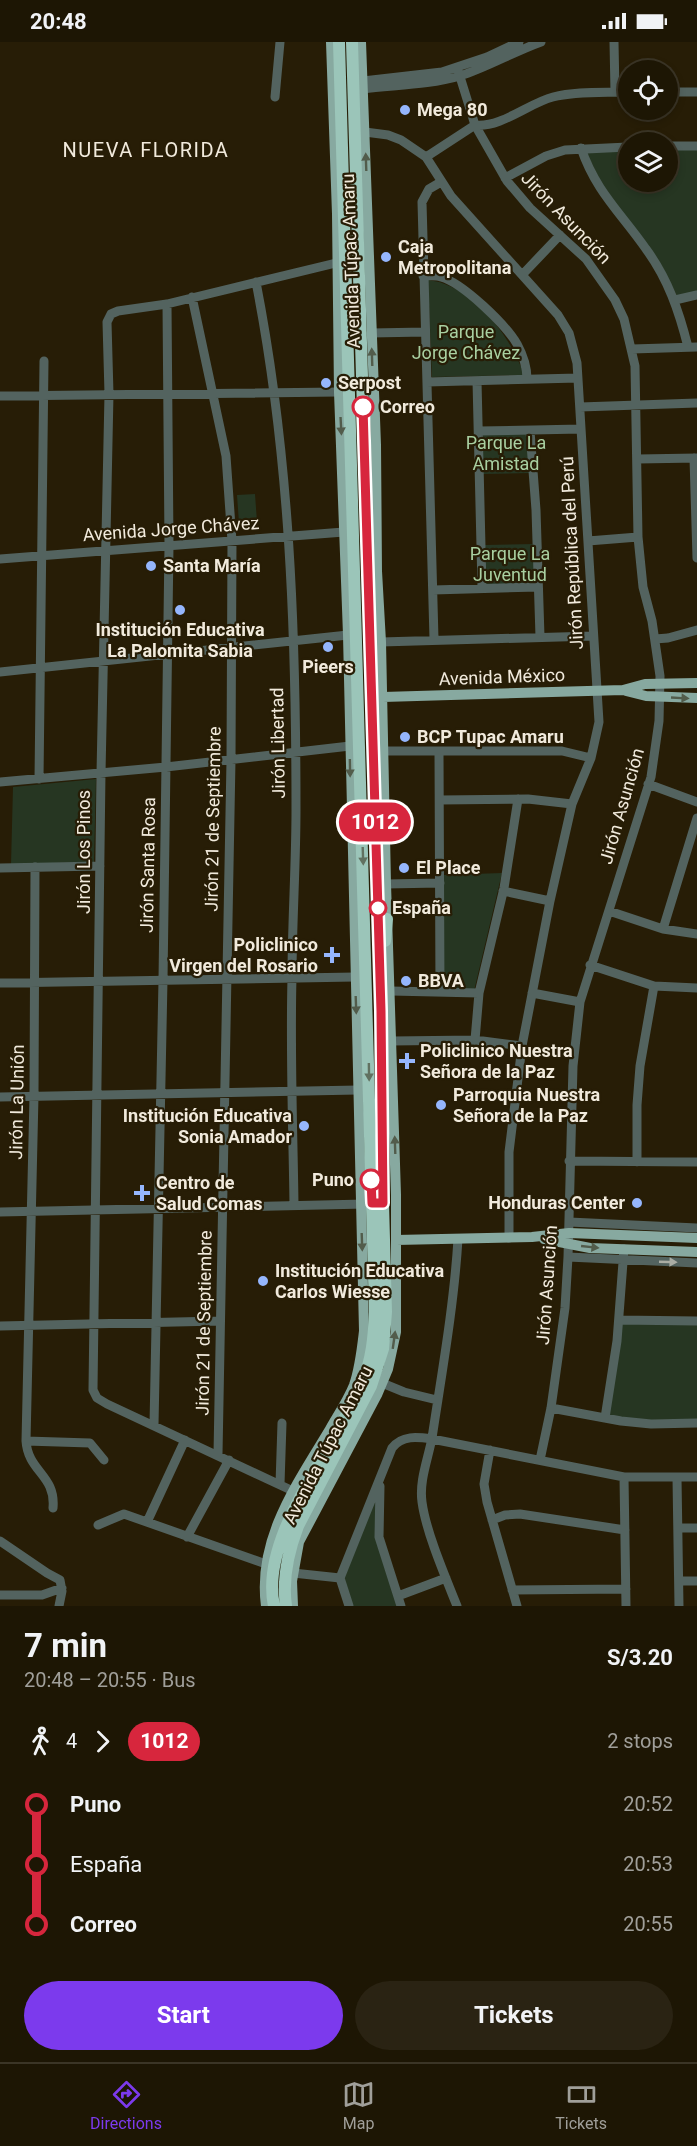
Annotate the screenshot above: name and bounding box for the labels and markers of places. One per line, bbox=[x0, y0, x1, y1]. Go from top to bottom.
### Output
place label: Mega 80 bbox=[417, 99, 488, 120]
marker: Mega 80 bbox=[398, 103, 412, 117]
place label: Caja Metropolitana bbox=[398, 236, 512, 278]
marker: Caja Metropolitana bbox=[379, 250, 393, 264]
place label: Serpost bbox=[338, 372, 401, 393]
marker: Serpost bbox=[319, 376, 333, 390]
marker: Correo bbox=[352, 396, 374, 418]
place label: Correo bbox=[380, 396, 435, 417]
place label: Santa María bbox=[163, 555, 261, 576]
marker: Santa María bbox=[144, 559, 158, 573]
marker: Institución Educativa La Palomita Sabia bbox=[173, 603, 187, 617]
place label: Institución Educativa La Palomita Sabia bbox=[95, 619, 265, 661]
marker: Pieers bbox=[321, 640, 335, 654]
place label: Pieers bbox=[302, 656, 354, 677]
place label: BCP Tupac Amaru bbox=[417, 726, 564, 747]
marker: BCP Tupac Amaru bbox=[398, 730, 412, 744]
place label: El Place bbox=[416, 857, 481, 878]
marker: El Place bbox=[397, 861, 411, 875]
place label: España bbox=[392, 897, 451, 918]
marker: España bbox=[369, 899, 387, 917]
place label: Policlinico Virgen del Rosario bbox=[169, 934, 318, 976]
marker: Policlinico Virgen del Rosario bbox=[323, 946, 341, 964]
place label: BBVA bbox=[418, 970, 465, 991]
marker: BBVA bbox=[399, 974, 413, 988]
place label: Policlinico Nuestra Señora de la Paz bbox=[420, 1040, 573, 1082]
marker: Policlinico Nuestra Señora de la Paz bbox=[398, 1052, 416, 1070]
place label: Parroquia Nuestra Señora de la Paz bbox=[453, 1084, 600, 1126]
marker: Parroquia Nuestra Señora de la Paz bbox=[434, 1098, 448, 1112]
place label: Institución Educativa Sonia Amador bbox=[123, 1105, 292, 1147]
marker: Institución Educativa Sonia Amador bbox=[297, 1119, 311, 1133]
place label: Puno bbox=[312, 1169, 354, 1190]
marker: Puno bbox=[360, 1169, 382, 1191]
place label: Centro de Salud Comas bbox=[156, 1172, 263, 1214]
marker: Centro de Salud Comas bbox=[133, 1184, 151, 1202]
place label: Honduras Center bbox=[488, 1192, 625, 1213]
marker: Honduras Center bbox=[630, 1196, 644, 1210]
place label: Institución Educativa Carlos Wiesse bbox=[275, 1260, 445, 1302]
marker: Institución Educativa Carlos Wiesse bbox=[256, 1274, 270, 1288]

